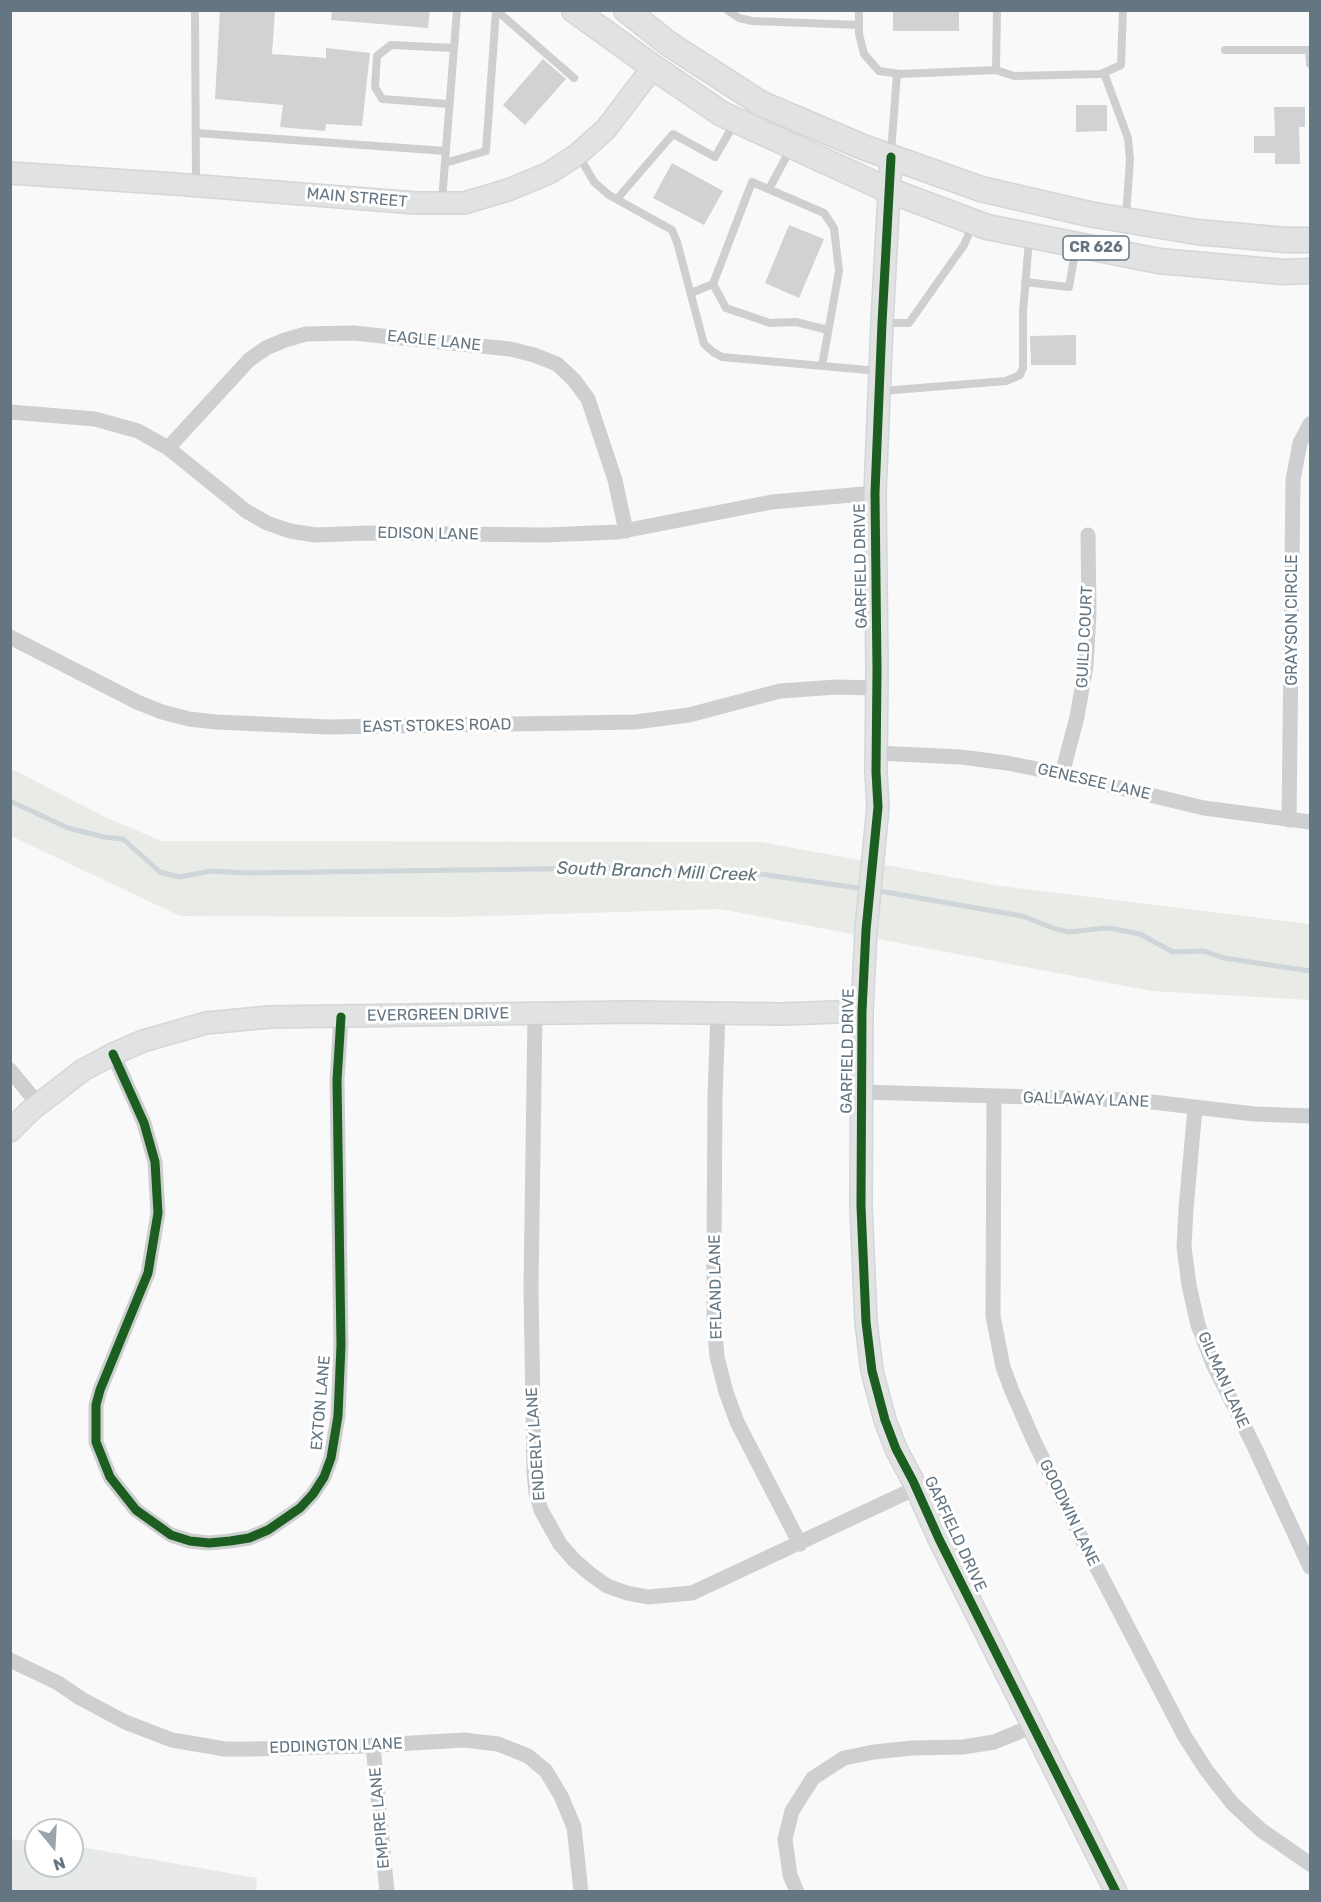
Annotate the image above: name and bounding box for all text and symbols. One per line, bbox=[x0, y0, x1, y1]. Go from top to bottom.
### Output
street label: MAIN STREET bbox=[306, 184, 408, 212]
road number: CR 626 bbox=[1063, 236, 1129, 260]
street label: EAGLE LANE bbox=[386, 327, 482, 355]
street label: GARFIELD DRIVE bbox=[850, 503, 872, 629]
street label: EDISON LANE bbox=[377, 524, 479, 544]
street label: GRAYSON CIRCLE bbox=[1282, 554, 1302, 686]
street label: GUILD COURT bbox=[1073, 585, 1097, 689]
street label: EAST STOKES ROAD bbox=[362, 715, 512, 737]
street label: GENESEE LANE bbox=[1036, 760, 1152, 804]
water label: South Branch Mill Creek bbox=[556, 858, 758, 886]
street label: GARFIELD DRIVE bbox=[837, 988, 859, 1114]
street label: EVERGREEN DRIVE bbox=[367, 1004, 509, 1026]
street label: GALLAWAY LANE bbox=[1022, 1088, 1150, 1112]
street label: EFLAND LANE bbox=[705, 1234, 727, 1340]
street label: GILMAN LANE bbox=[1193, 1329, 1253, 1431]
street label: EXTON LANE bbox=[307, 1355, 335, 1451]
street label: ENDERLY LANE bbox=[522, 1386, 550, 1502]
street label: GOODWIN LANE bbox=[1035, 1457, 1103, 1569]
street label: GARFIELD DRIVE bbox=[920, 1473, 990, 1595]
street label: EDDINGTON LANE bbox=[269, 1734, 403, 1758]
street label: EMPIRE LANE bbox=[366, 1767, 394, 1869]
north arrow bbox=[24, 1818, 84, 1878]
text: N bbox=[51, 1853, 68, 1875]

